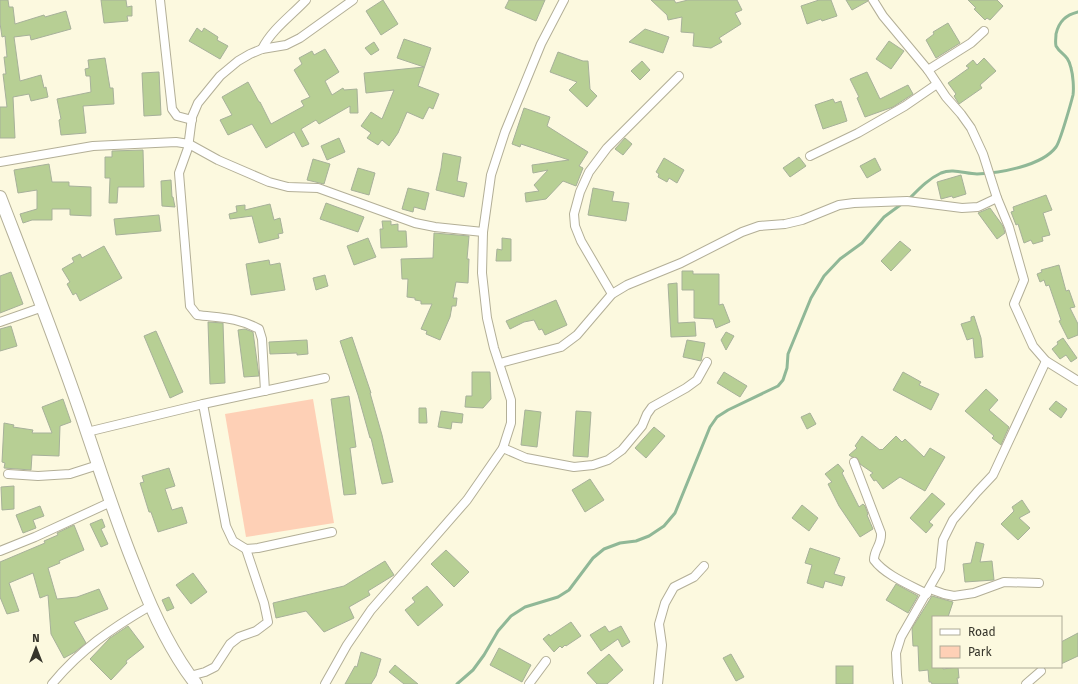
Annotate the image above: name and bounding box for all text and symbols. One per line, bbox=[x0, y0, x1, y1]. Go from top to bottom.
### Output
legend bbox=[932, 616, 1062, 668]
text: Road bbox=[968, 625, 996, 639]
north arrow bbox=[16, 628, 56, 668]
text: N bbox=[32, 632, 40, 645]
text: Park bbox=[968, 645, 992, 659]

